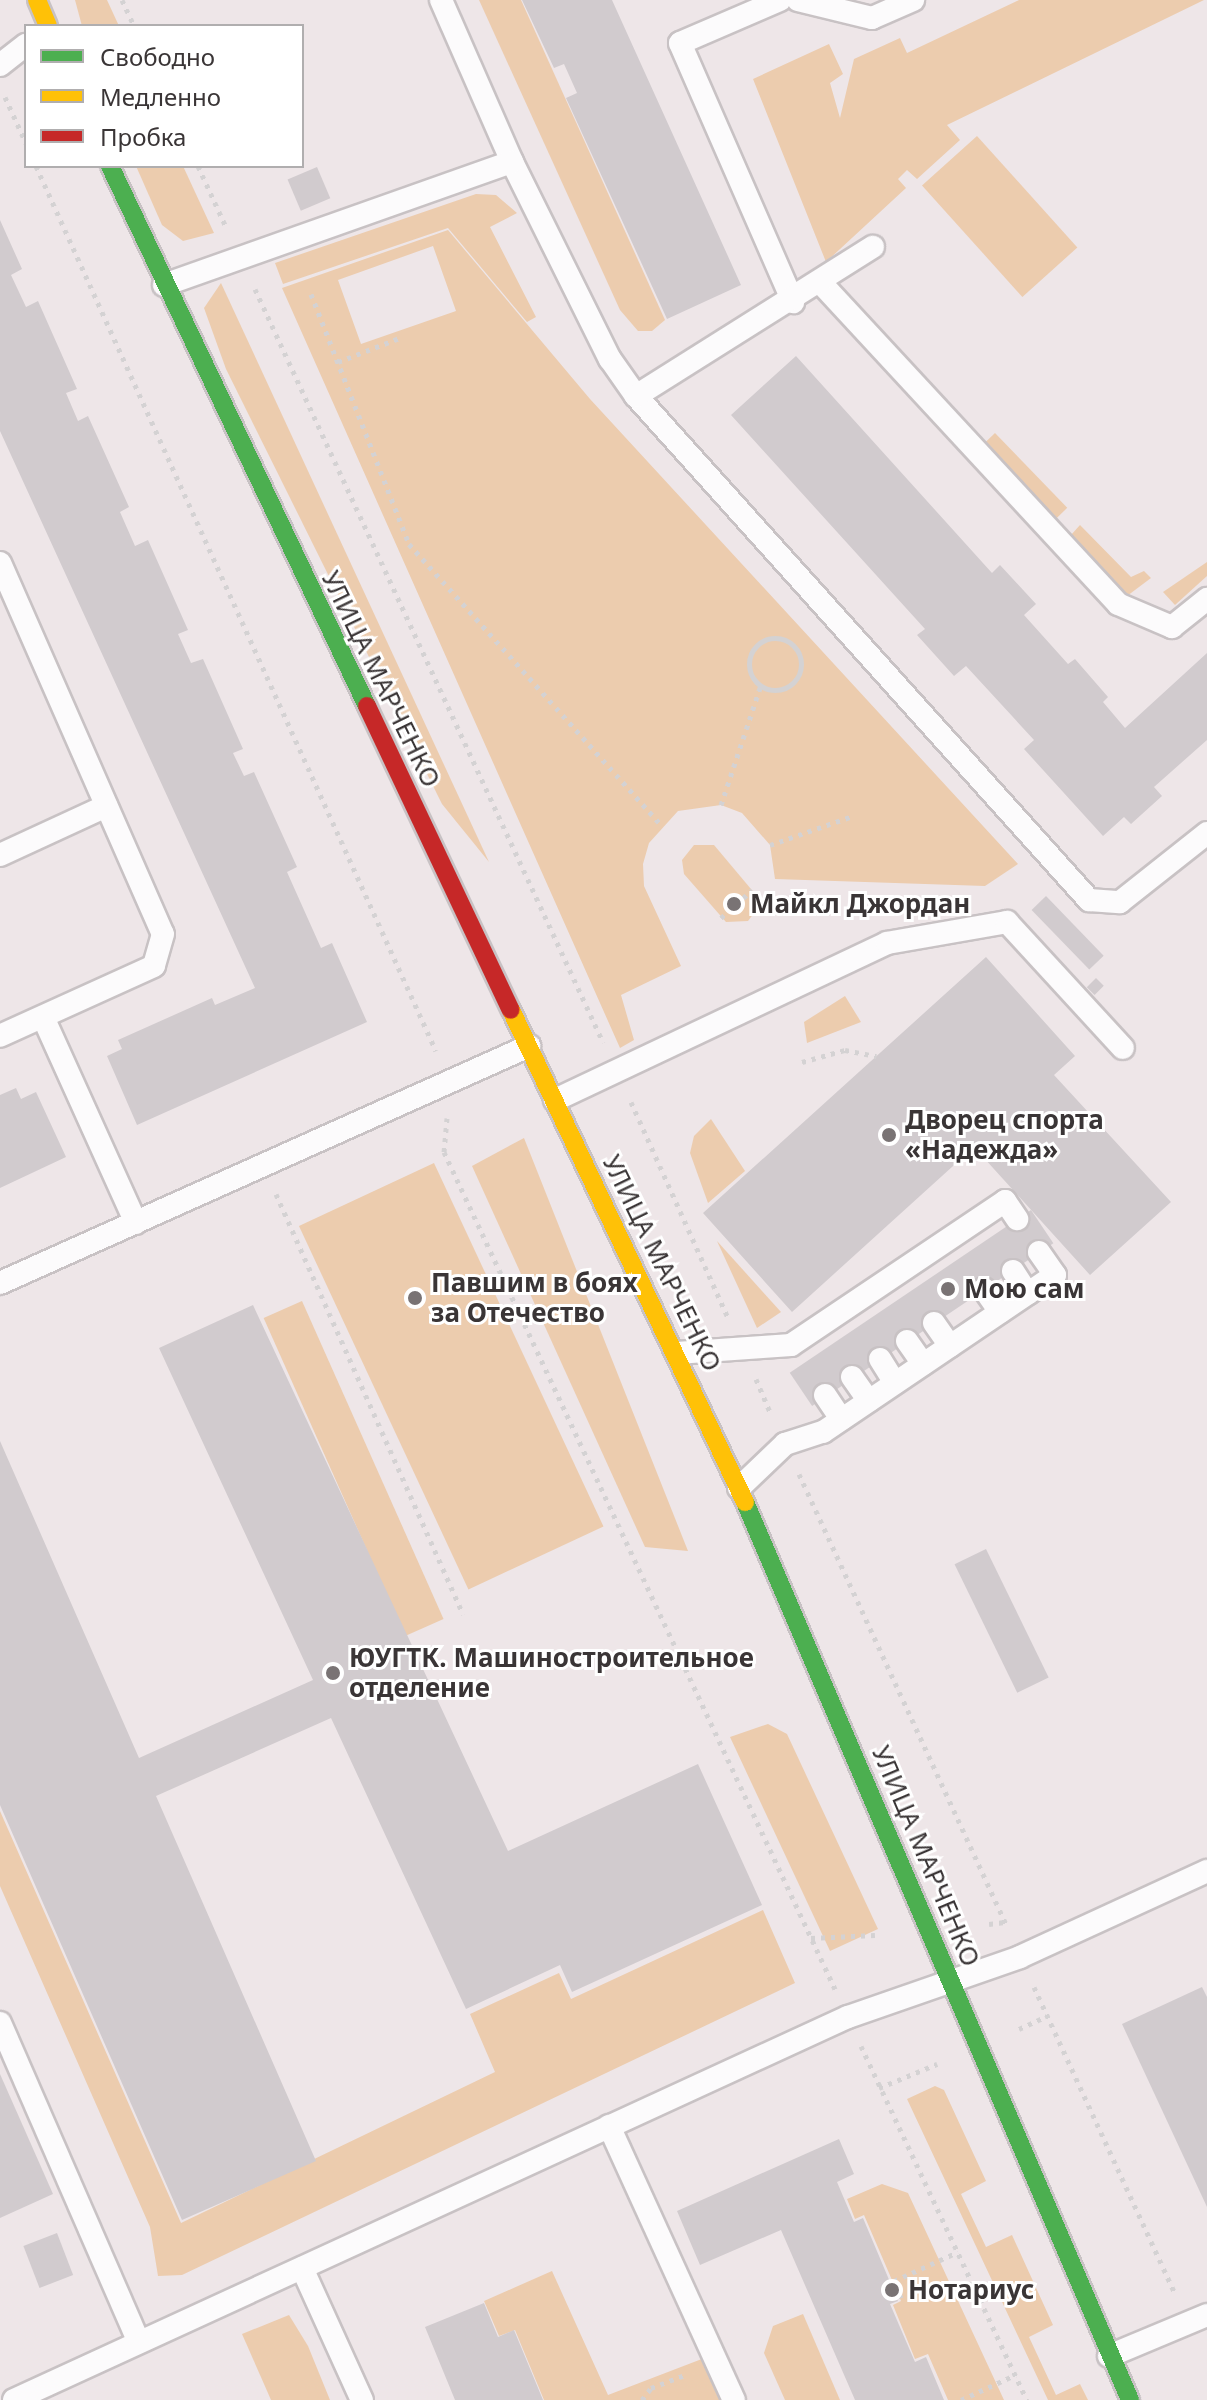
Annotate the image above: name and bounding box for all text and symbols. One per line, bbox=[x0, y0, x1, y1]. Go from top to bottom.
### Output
legend bbox=[24, 24, 304, 168]
text: Свободно bbox=[100, 40, 215, 73]
text: Медленно bbox=[100, 80, 221, 113]
text: Пробка bbox=[100, 120, 186, 153]
street label: УЛИЦА МАРЧЕНКО bbox=[315, 566, 447, 792]
place label: Майкл Джордан bbox=[750, 888, 970, 920]
marker: Майкл Джордан bbox=[725, 895, 743, 913]
place label: Дворец спорта «Надежда» bbox=[905, 1104, 1104, 1166]
marker: Дворец спорта «Надежда» bbox=[880, 1126, 898, 1144]
street label: УЛИЦА МАРЧЕНКО bbox=[596, 1150, 728, 1376]
place label: Павшим в боях за Отечество bbox=[431, 1267, 638, 1328]
place label: Мою сам bbox=[964, 1273, 1084, 1305]
marker: Мою сам bbox=[939, 1280, 957, 1298]
marker: Павшим в боях за Отечество bbox=[406, 1289, 424, 1307]
place label: ЮУГТК. Машиностроительное отделение bbox=[349, 1642, 754, 1704]
marker: ЮУГТК. Машиностроительное отделение bbox=[324, 1664, 342, 1682]
street label: УЛИЦА МАРЧЕНКО bbox=[865, 1741, 987, 1971]
place label: Нотариус bbox=[908, 2274, 1034, 2306]
marker: Нотариус bbox=[883, 2281, 901, 2299]

